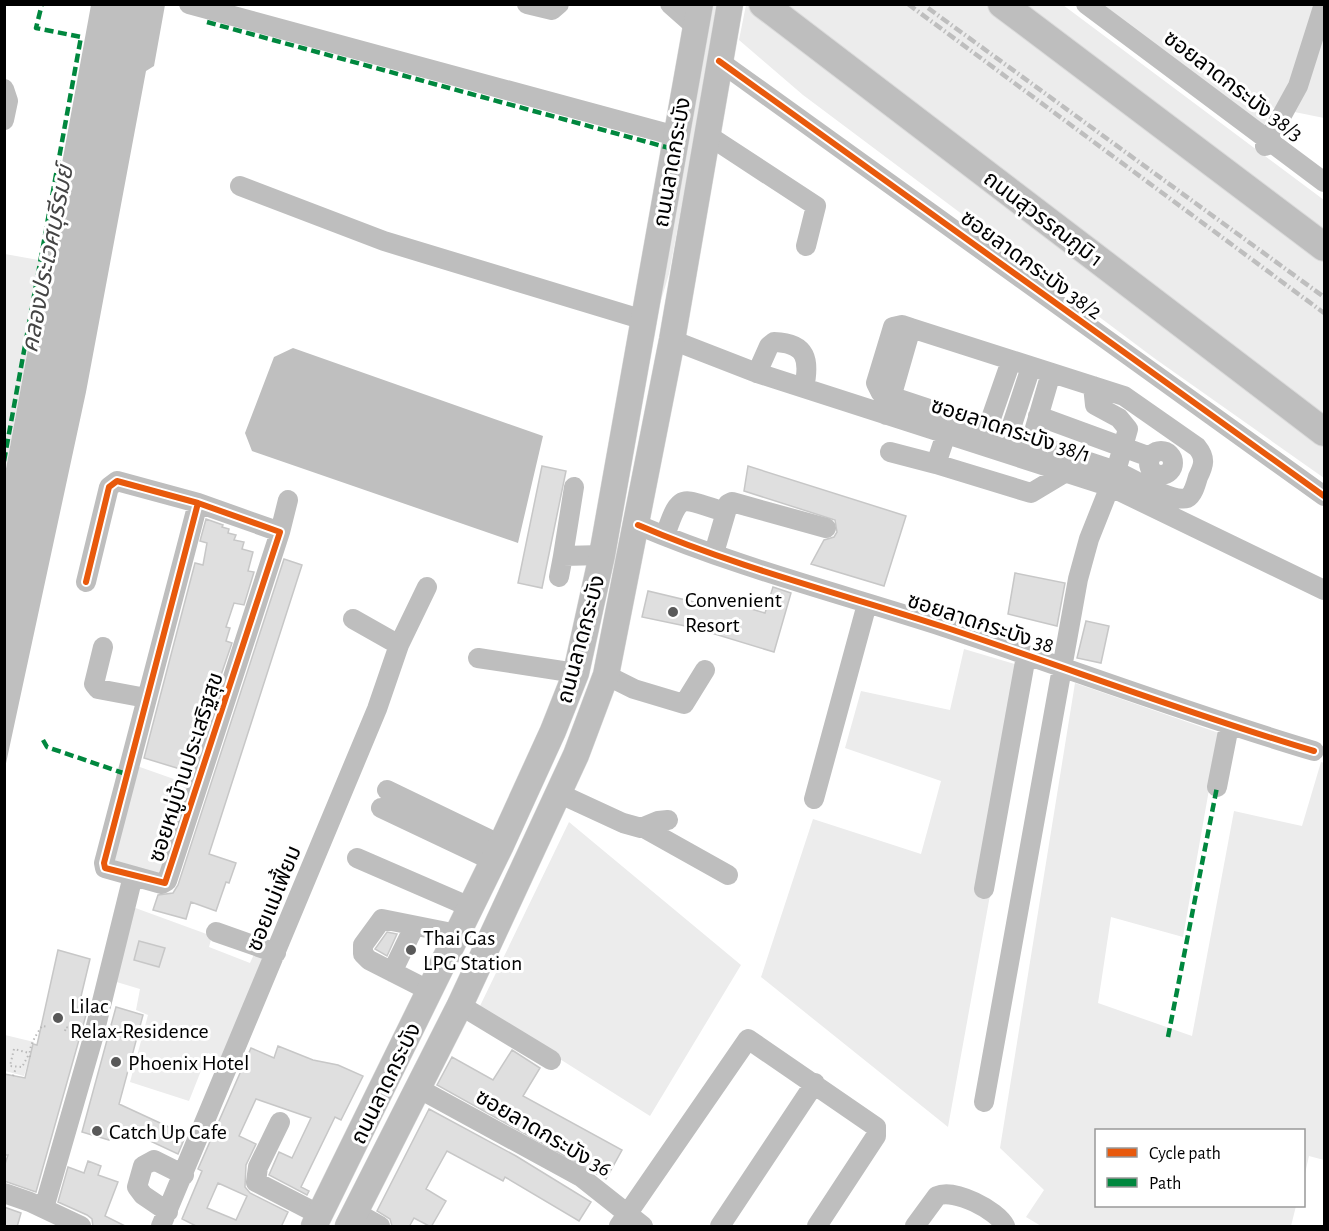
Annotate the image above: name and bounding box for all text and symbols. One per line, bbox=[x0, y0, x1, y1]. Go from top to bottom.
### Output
street label: ซอยลาดกระบัง 38/3 bbox=[1160, 26, 1307, 145]
street label: ถนนลาดกระบัง bbox=[650, 95, 694, 229]
water label: คลองประเวศบุรีรมย์ bbox=[18, 159, 81, 355]
street label: ถนนสุวรรณภูมิ 1 bbox=[978, 167, 1107, 272]
street label: ซอยลาดกระบัง 38/2 bbox=[957, 206, 1106, 323]
street label: ซอยลาดกระบัง 38/1 bbox=[928, 394, 1093, 466]
street label: ถนนลาดกระบัง bbox=[553, 573, 609, 706]
place label: Convenient Resort bbox=[685, 589, 782, 636]
street label: ซอยลาดกระบัง 38 bbox=[905, 589, 1057, 657]
marker: Convenient Resort bbox=[666, 605, 680, 619]
street label: ซอยหมู่บ้านประเสริฐสุข bbox=[144, 670, 229, 865]
street label: ซอยแม่เฟี้ยม bbox=[238, 841, 305, 954]
place label: Thai Gas LPG Station bbox=[423, 927, 522, 974]
marker: Thai Gas LPG Station bbox=[404, 943, 418, 957]
place label: Lilac Relax-Residence bbox=[70, 995, 209, 1042]
marker: Lilac Relax-Residence bbox=[51, 1011, 65, 1025]
street label: ถนนลาดกระบัง bbox=[347, 1019, 425, 1147]
place label: Phoenix Hotel bbox=[128, 1052, 249, 1074]
marker: Phoenix Hotel bbox=[109, 1055, 123, 1069]
street label: ซอยลาดกระบัง 36 bbox=[472, 1085, 615, 1181]
place label: Catch Up Cafe bbox=[109, 1121, 227, 1143]
marker: Catch Up Cafe bbox=[90, 1124, 104, 1138]
legend bbox=[1095, 1129, 1305, 1207]
text: Cycle path bbox=[1149, 1145, 1221, 1163]
text: Path bbox=[1149, 1175, 1181, 1193]

